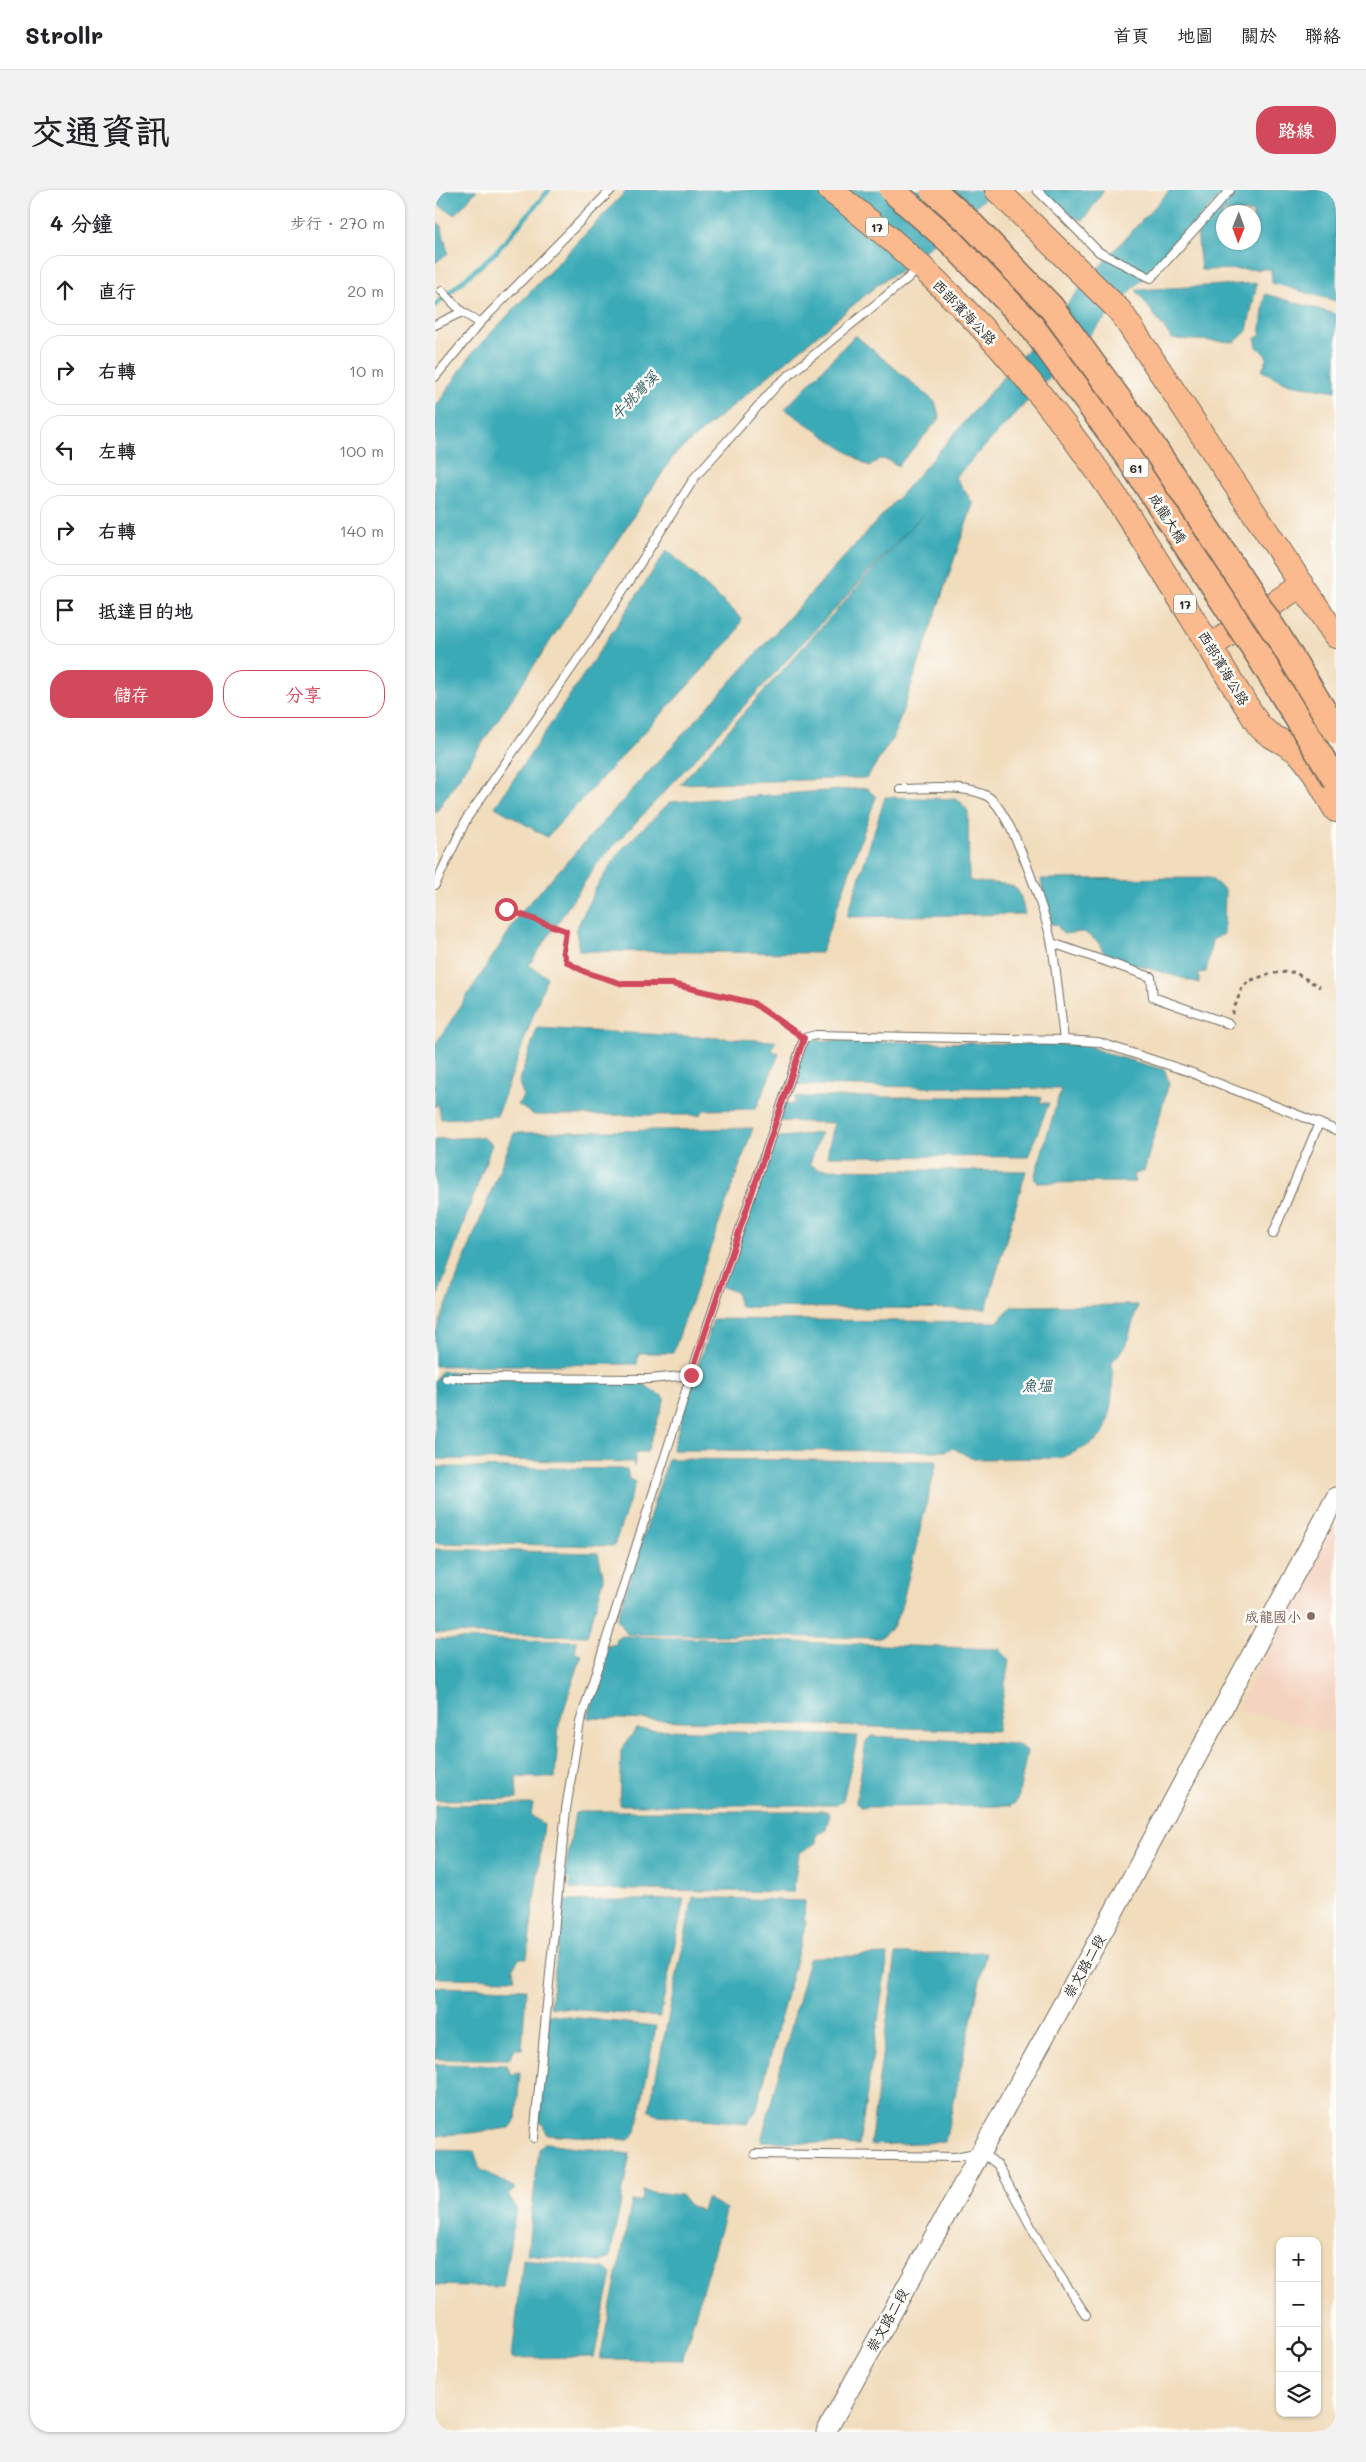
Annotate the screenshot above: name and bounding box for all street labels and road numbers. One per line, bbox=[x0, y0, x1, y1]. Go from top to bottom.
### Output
road number: 17 bbox=[866, 218, 888, 236]
street label: 西部濱海公路 bbox=[929, 275, 1001, 349]
road number: 61 bbox=[1123, 458, 1149, 478]
street label: 成龍大橋 bbox=[1145, 489, 1191, 547]
road number: 17 bbox=[1174, 594, 1196, 614]
street label: 西部濱海公路 bbox=[1194, 627, 1254, 709]
street label: 崇文路二段 bbox=[1059, 1931, 1109, 2001]
street label: 崇文路二段 bbox=[862, 2285, 912, 2355]

